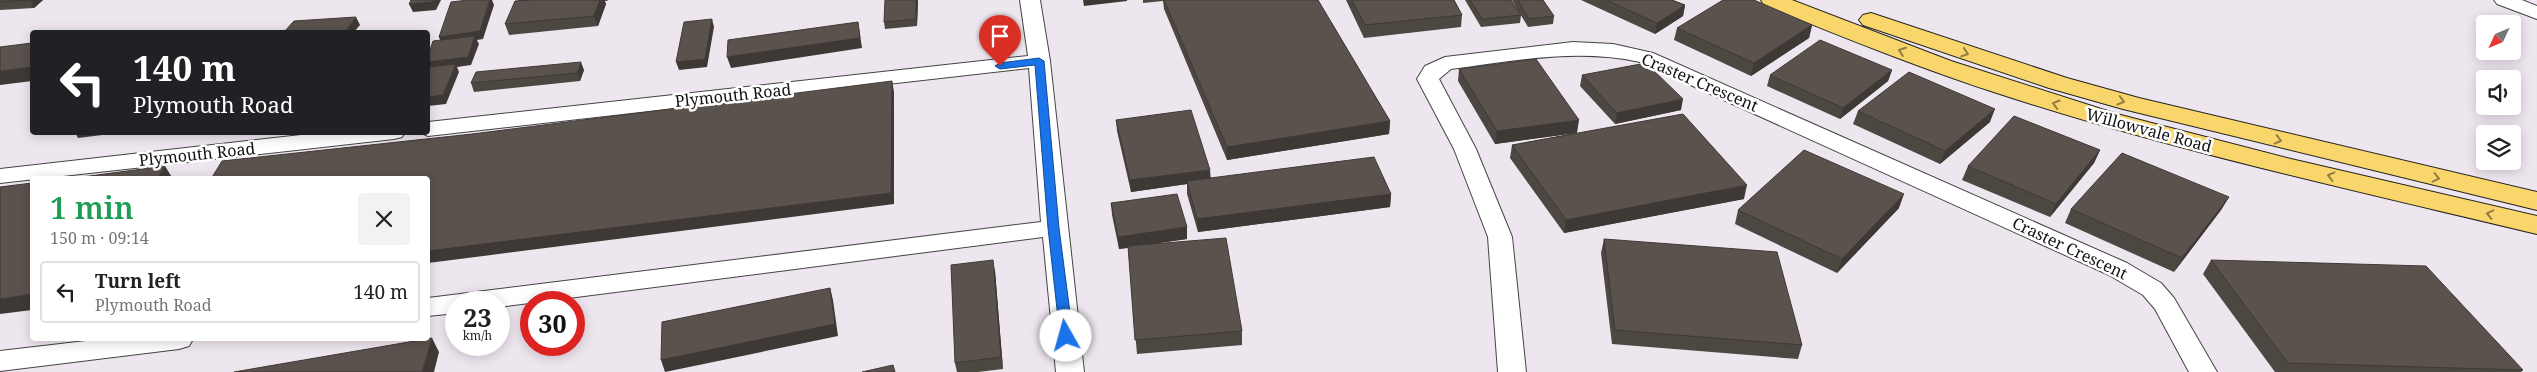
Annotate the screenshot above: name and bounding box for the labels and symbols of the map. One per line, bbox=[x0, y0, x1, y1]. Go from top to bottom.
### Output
pin bbox=[979, 15, 1021, 66]
north arrow bbox=[2476, 15, 2521, 60]
one-way arrow bbox=[1898, 47, 1907, 57]
one-way arrow bbox=[1961, 47, 1969, 57]
street label: Craster Crescent bbox=[1638, 48, 1762, 117]
street label: Plymouth Road bbox=[674, 78, 792, 112]
one-way arrow bbox=[2116, 95, 2124, 105]
one-way arrow bbox=[2052, 99, 2060, 109]
street label: Willowvale Road bbox=[2084, 103, 2214, 157]
one-way arrow bbox=[2274, 134, 2283, 145]
street label: Plymouth Road bbox=[138, 137, 256, 171]
one-way arrow bbox=[2328, 172, 2336, 182]
one-way arrow bbox=[2432, 172, 2441, 183]
one-way arrow bbox=[2485, 209, 2494, 220]
street label: Craster Crescent bbox=[2009, 212, 2131, 284]
speed limit sign: 30 bbox=[520, 291, 585, 356]
position arrow bbox=[1039, 309, 1091, 361]

